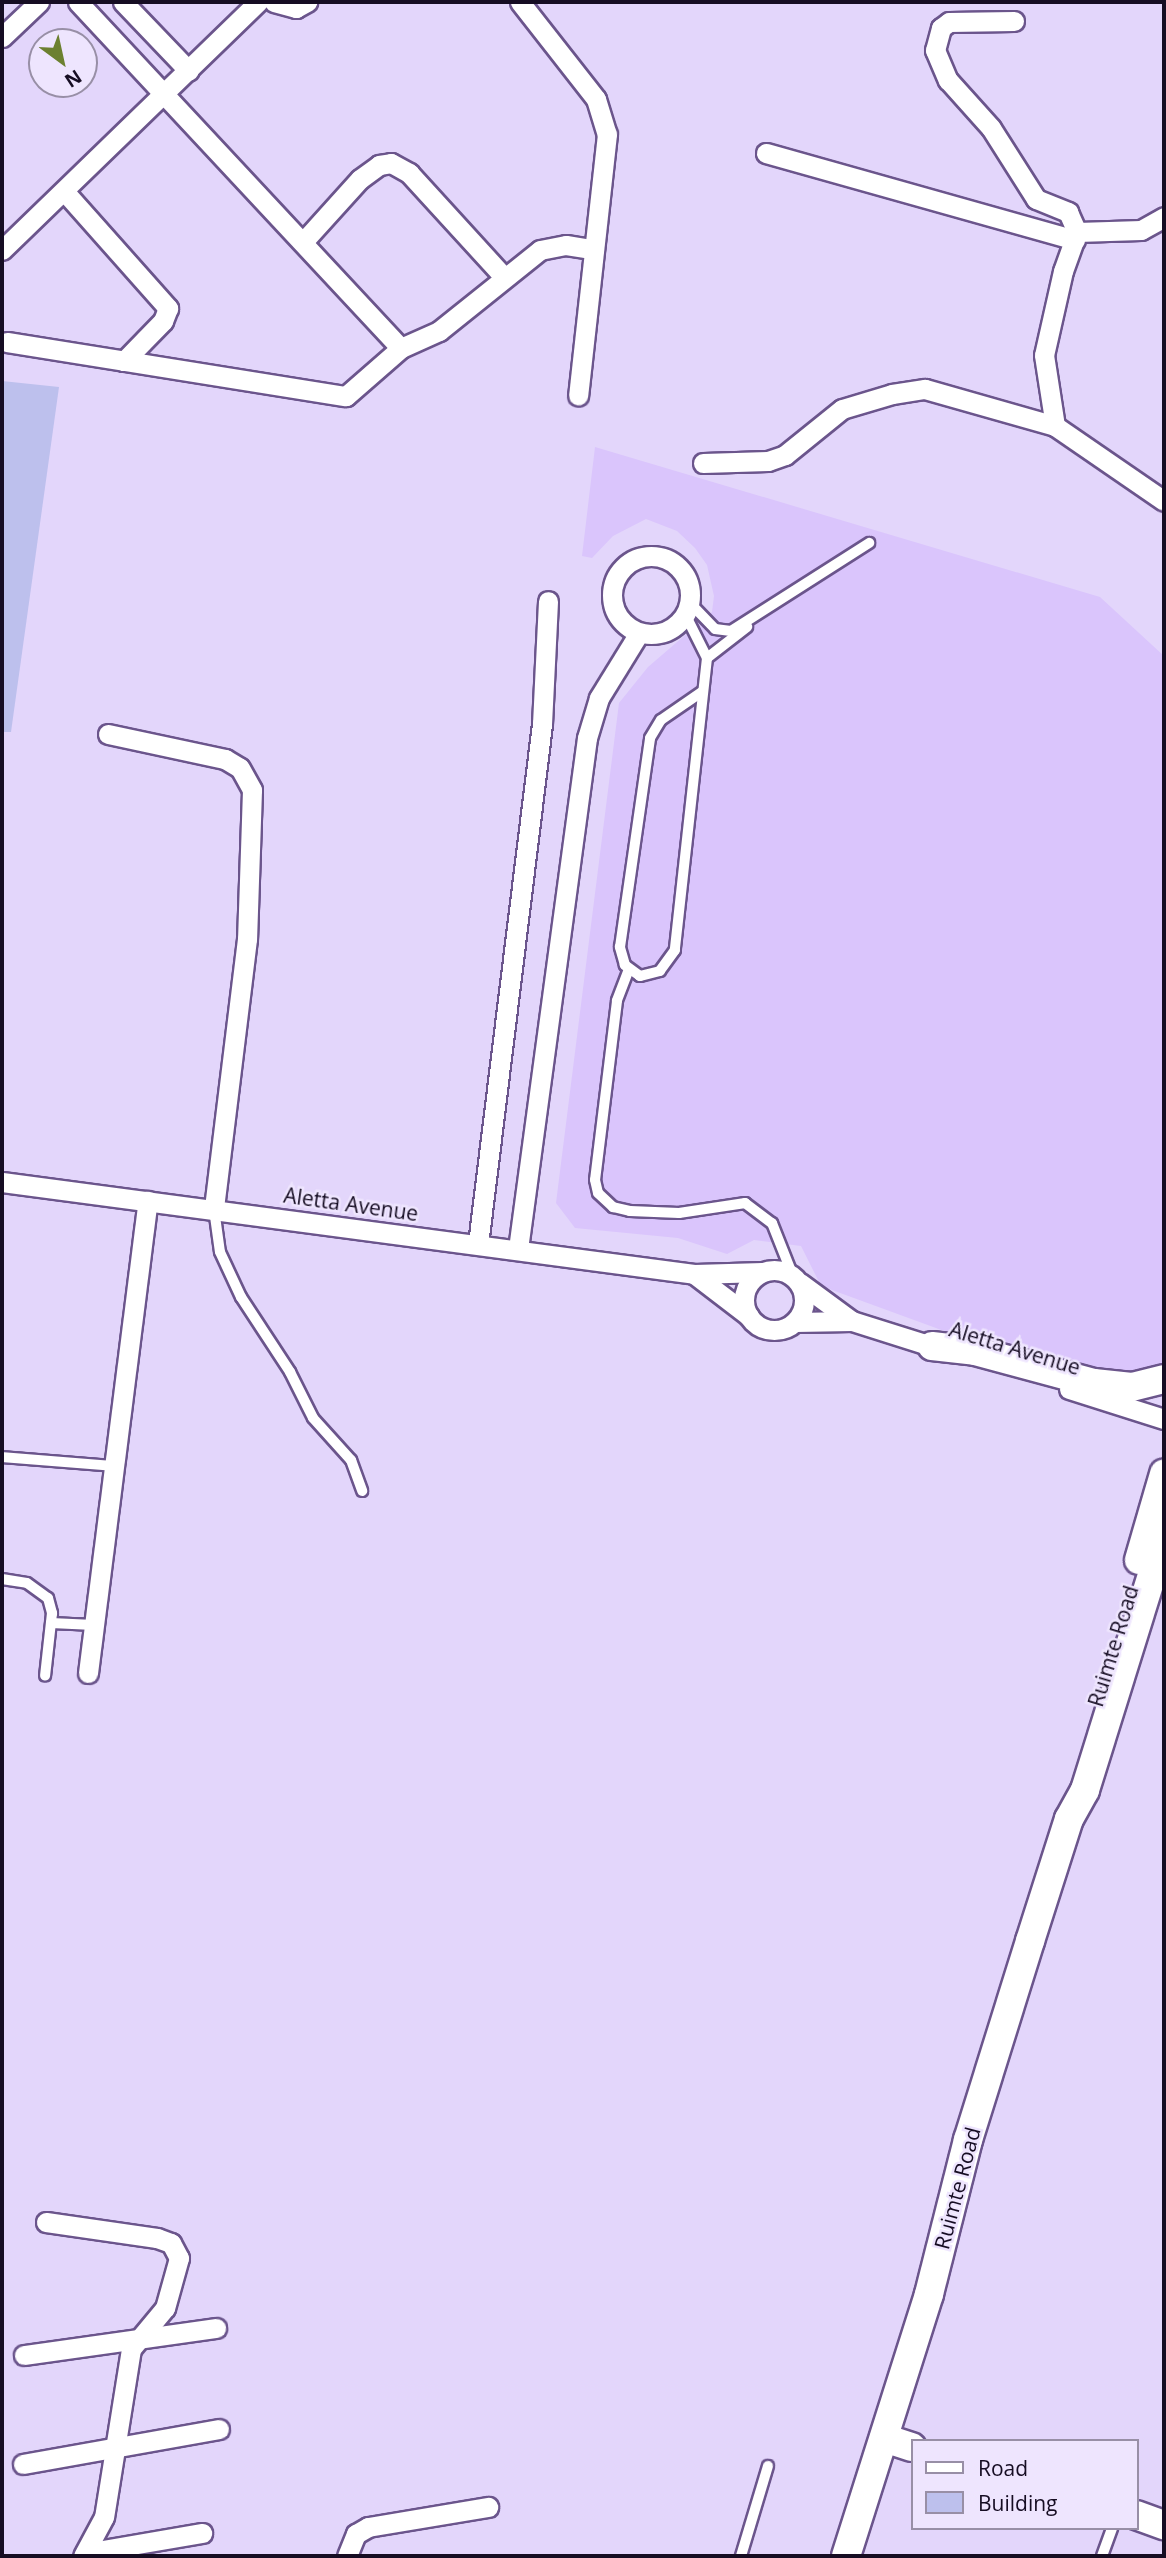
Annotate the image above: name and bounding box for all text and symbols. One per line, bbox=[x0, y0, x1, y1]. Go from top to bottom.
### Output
north arrow bbox=[28, 28, 98, 98]
text: N bbox=[60, 64, 87, 94]
street label: Aletta Avenue bbox=[282, 1182, 420, 1226]
street label: Aletta Avenue bbox=[946, 1316, 1084, 1380]
street label: Ruimte Road bbox=[1083, 1582, 1143, 1710]
street label: Ruimte Road bbox=[929, 2124, 985, 2252]
legend bbox=[911, 2439, 1138, 2530]
text: Road bbox=[978, 2454, 1028, 2482]
text: Building bbox=[978, 2489, 1057, 2517]

